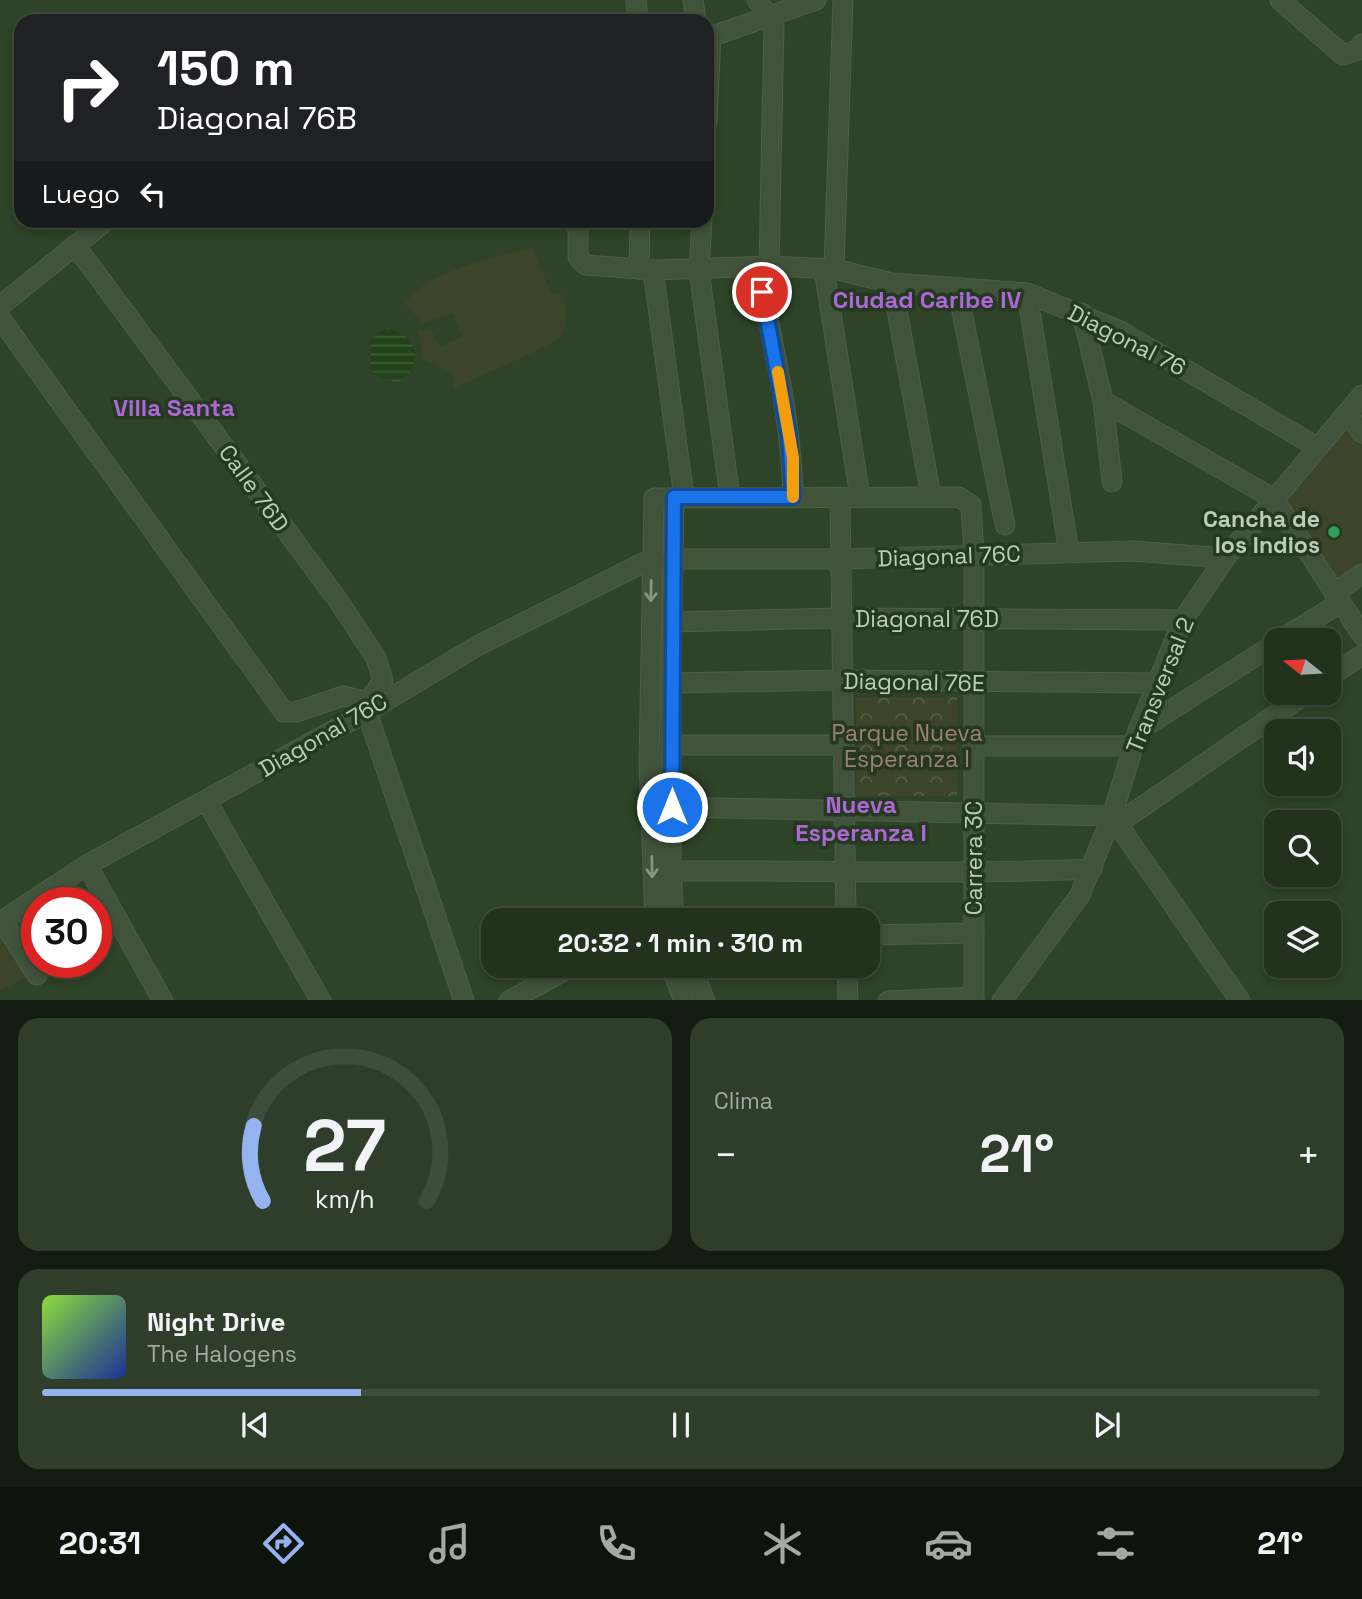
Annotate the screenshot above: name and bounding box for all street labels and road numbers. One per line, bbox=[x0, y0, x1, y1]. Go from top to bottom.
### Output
street label: Diagonal 76 bbox=[1063, 297, 1191, 383]
street label: Calle 76D bbox=[212, 438, 296, 538]
street label: Diagonal 76C bbox=[877, 539, 1021, 573]
street label: Diagonal 76D bbox=[855, 604, 999, 634]
street label: Transversal 2 bbox=[1119, 613, 1201, 757]
street label: Diagonal 76E bbox=[843, 666, 985, 698]
street label: Diagonal 76C bbox=[253, 686, 393, 784]
street label: Carrera 3C bbox=[959, 801, 989, 915]

